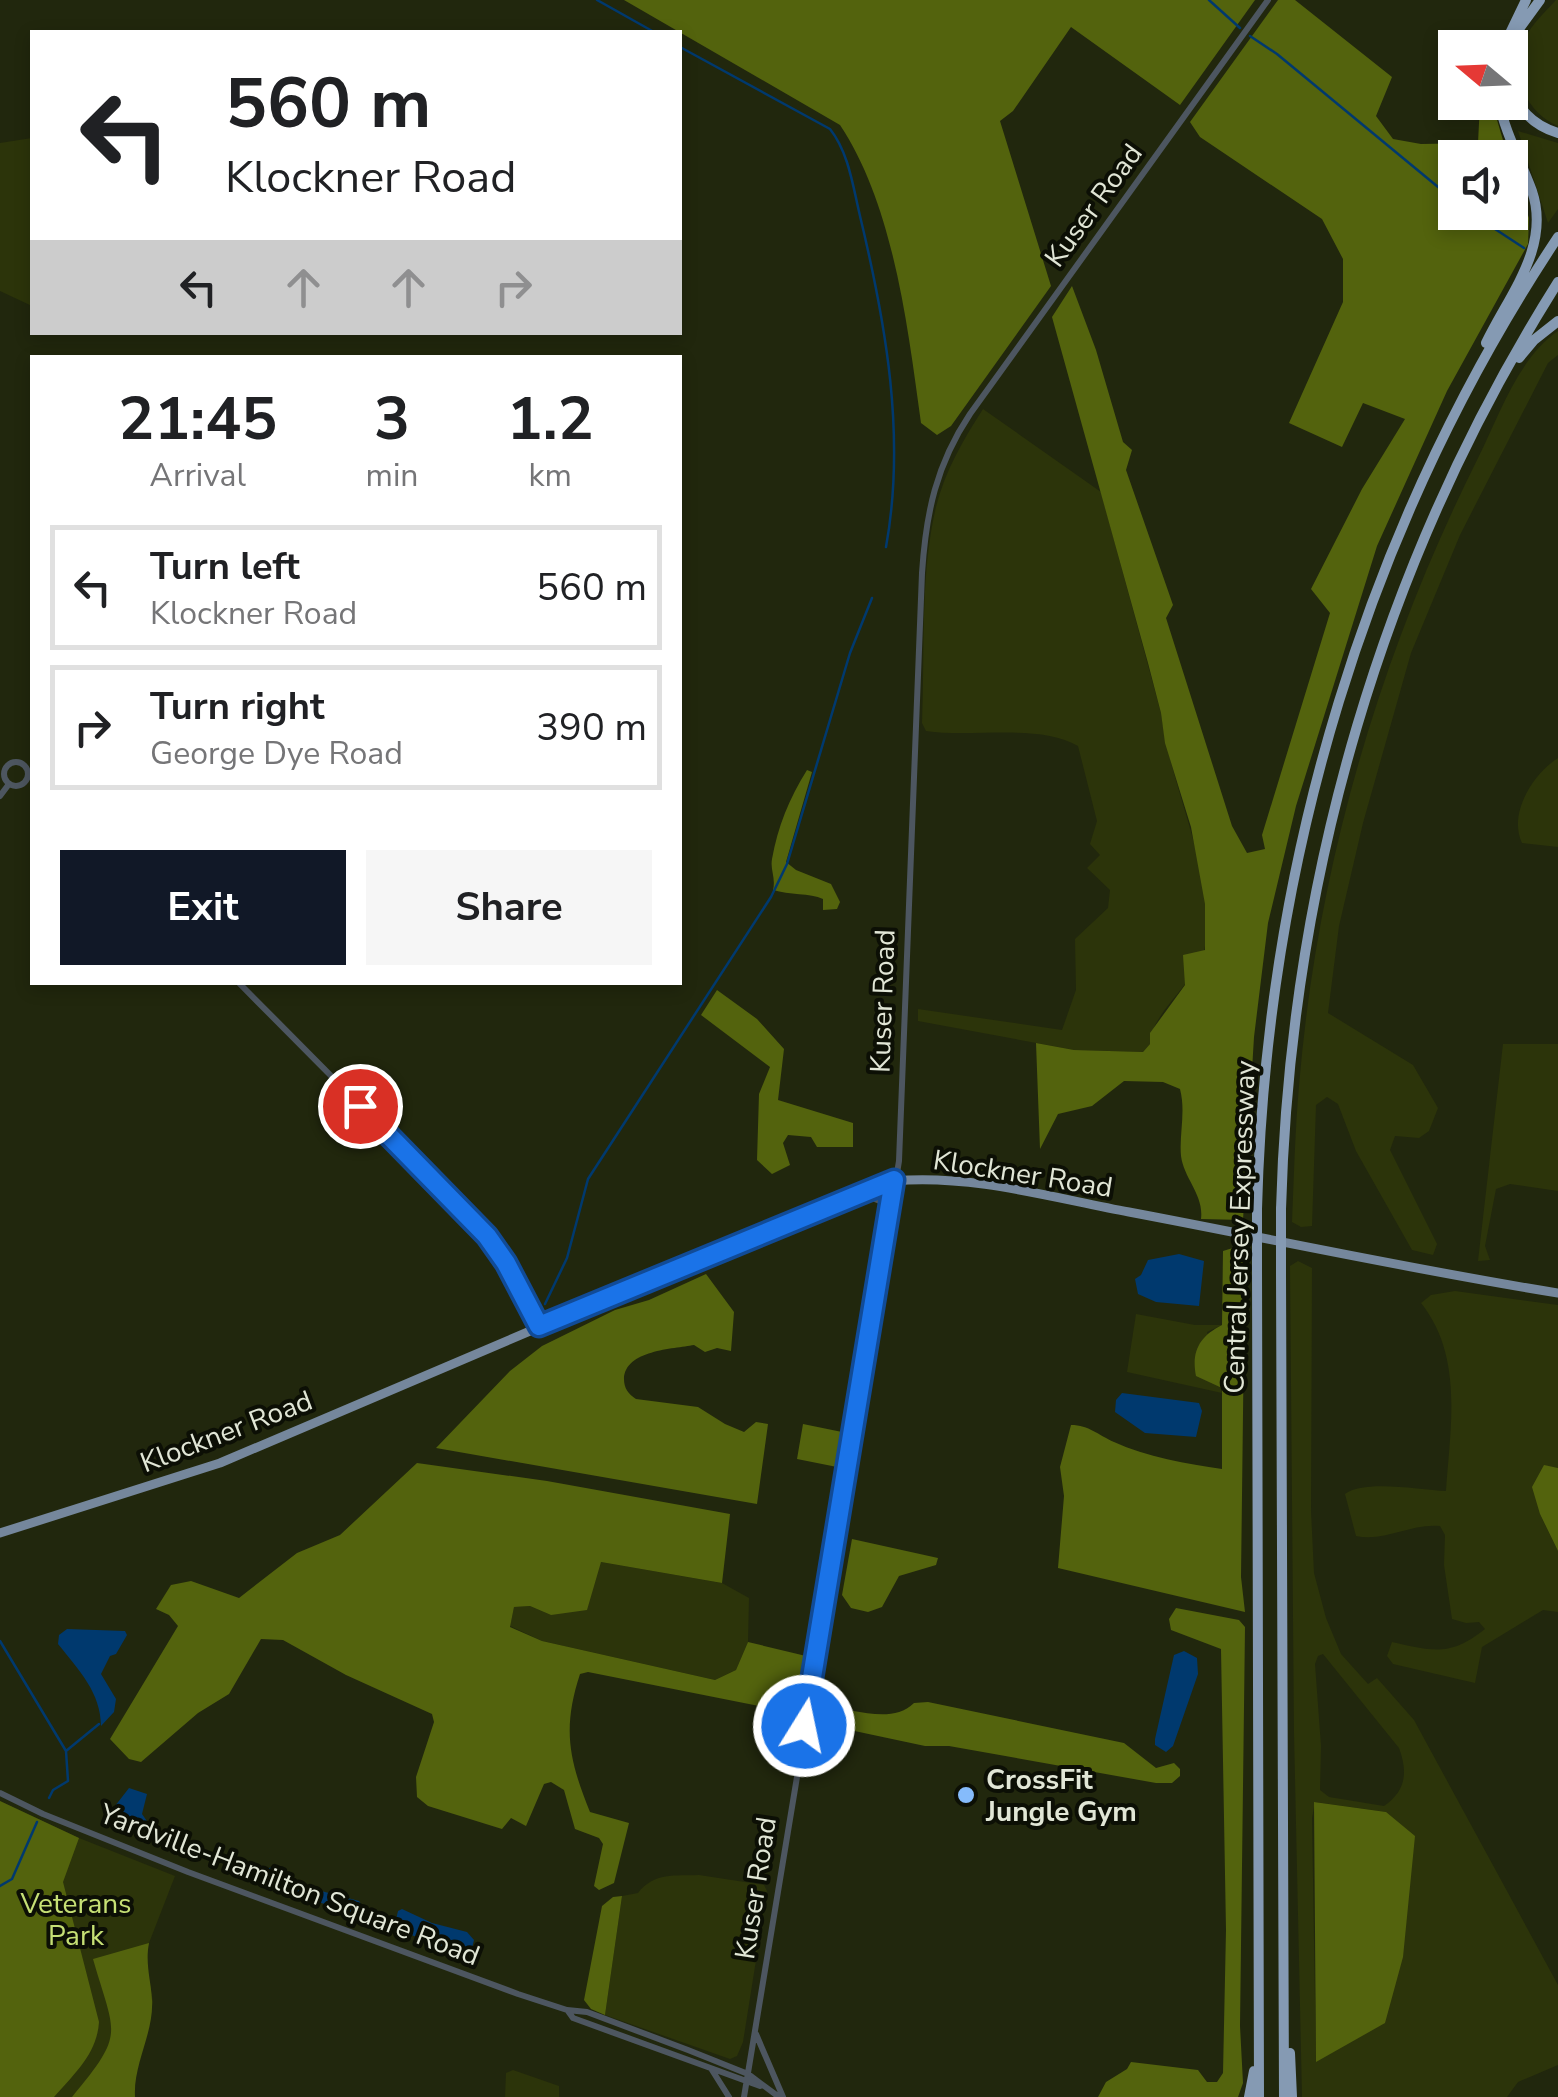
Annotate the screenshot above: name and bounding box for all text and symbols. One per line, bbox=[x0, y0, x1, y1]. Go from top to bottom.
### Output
north arrow bbox=[1438, 30, 1528, 120]
map controls bbox=[1438, 30, 1528, 230]
text: 560 m bbox=[225, 56, 431, 152]
icon: left bbox=[60, 70, 190, 200]
street label: Kuser Road bbox=[1036, 136, 1151, 275]
button: sound bbox=[1438, 140, 1528, 230]
text: Klockner Road bbox=[225, 147, 516, 208]
icon: left bbox=[171, 260, 226, 315]
icon: ahead bbox=[276, 260, 331, 315]
icon: ahead bbox=[381, 260, 436, 315]
icon: right bbox=[486, 260, 541, 315]
text: 21:45 bbox=[118, 378, 277, 460]
text: 3 bbox=[374, 378, 410, 460]
text: 1.2 bbox=[507, 378, 594, 460]
text: Arrival bbox=[150, 454, 246, 497]
text: min bbox=[365, 454, 418, 497]
text: km bbox=[529, 454, 572, 497]
text: Turn left bbox=[150, 541, 300, 592]
icon: left bbox=[65, 560, 120, 615]
text: 560 m bbox=[536, 562, 647, 613]
text: Klockner Road bbox=[150, 592, 357, 635]
text: Turn right bbox=[150, 681, 325, 732]
icon: right bbox=[65, 700, 120, 755]
text: 390 m bbox=[536, 702, 647, 753]
text: George Dye Road bbox=[150, 732, 403, 775]
button: Exit bbox=[60, 850, 346, 965]
button: Share bbox=[366, 850, 652, 965]
street label: Kuser Road bbox=[862, 929, 904, 1073]
street label: Central Jersey Expressway bbox=[1215, 1059, 1265, 1394]
pin bbox=[318, 1064, 403, 1149]
icon: arrive bbox=[333, 1079, 388, 1134]
street label: Klockner Road bbox=[930, 1141, 1115, 1207]
street label: Klockner Road bbox=[135, 1382, 318, 1482]
position arrow bbox=[752, 1674, 856, 1778]
place label: CrossFit Jungle Gym bbox=[985, 1761, 1137, 1831]
marker: CrossFit Jungle Gym bbox=[955, 1784, 977, 1806]
street label: Yardville-Hamilton Square Road bbox=[93, 1794, 485, 1975]
street label: Kuser Road bbox=[726, 1814, 786, 1962]
park label: Veterans Park bbox=[19, 1885, 132, 1955]

